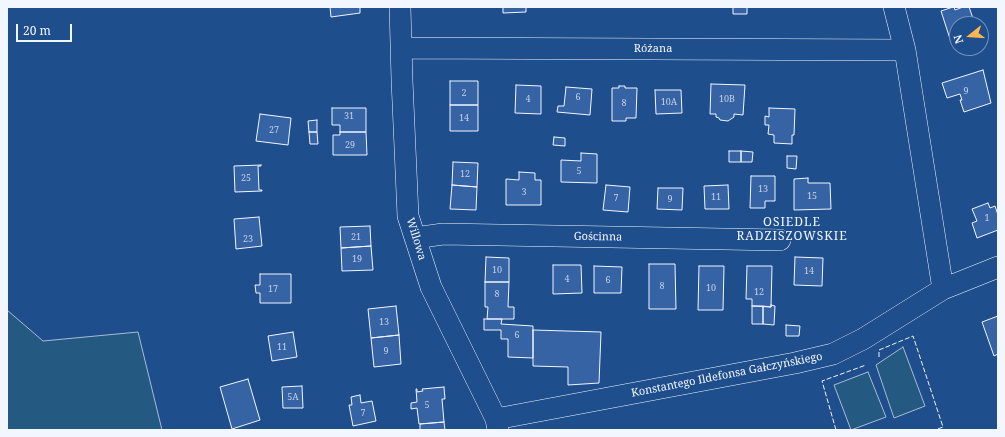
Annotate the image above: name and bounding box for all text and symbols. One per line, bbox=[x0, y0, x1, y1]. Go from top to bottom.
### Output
scale bar bbox=[18, 16, 74, 42]
north arrow bbox=[949, 16, 989, 56]
text: 20 m bbox=[23, 22, 51, 39]
text: N bbox=[950, 33, 966, 46]
street label: Różana bbox=[634, 42, 672, 56]
house number: 9 bbox=[963, 86, 969, 96]
house number: 2 bbox=[461, 88, 467, 98]
house number: 6 bbox=[575, 92, 581, 102]
house number: 4 bbox=[525, 94, 531, 104]
house number: 10B bbox=[719, 94, 735, 104]
house number: 10A bbox=[661, 97, 677, 107]
house number: 8 bbox=[621, 98, 627, 108]
house number: 31 bbox=[344, 111, 354, 121]
house number: 14 bbox=[459, 113, 469, 123]
house number: 27 bbox=[269, 125, 279, 135]
house number: 29 bbox=[345, 140, 355, 150]
house number: 5 bbox=[576, 166, 582, 176]
house number: 12 bbox=[460, 169, 470, 179]
house number: 25 bbox=[241, 173, 251, 183]
house number: 13 bbox=[758, 184, 768, 194]
house number: 3 bbox=[521, 187, 527, 197]
house number: 15 bbox=[807, 191, 817, 201]
house number: 11 bbox=[711, 192, 721, 202]
house number: 7 bbox=[613, 193, 619, 203]
house number: 9 bbox=[667, 194, 673, 204]
house number: 1 bbox=[984, 213, 990, 223]
street label: Willowa bbox=[403, 216, 429, 262]
district label: OSIEDLE RADZISZOWSKIE bbox=[736, 216, 848, 244]
street label: Gościnna bbox=[574, 230, 622, 244]
house number: 21 bbox=[351, 232, 361, 242]
house number: 23 bbox=[243, 234, 253, 244]
house number: 19 bbox=[352, 254, 362, 264]
house number: 10 bbox=[492, 265, 502, 275]
house number: 14 bbox=[804, 266, 814, 276]
house number: 4 bbox=[564, 274, 570, 284]
house number: 6 bbox=[605, 275, 611, 285]
house number: 8 bbox=[659, 281, 665, 291]
house number: 10 bbox=[706, 283, 716, 293]
house number: 17 bbox=[268, 284, 278, 294]
house number: 12 bbox=[754, 287, 764, 297]
house number: 8 bbox=[494, 289, 500, 299]
house number: 13 bbox=[379, 317, 389, 327]
house number: 6 bbox=[514, 330, 520, 340]
house number: 11 bbox=[277, 342, 287, 352]
house number: 9 bbox=[383, 346, 389, 356]
street label: Konstantego Ildefonsa Gałczyńskiego bbox=[630, 350, 824, 400]
house number: 5A bbox=[287, 392, 299, 402]
house number: 5 bbox=[424, 400, 430, 410]
house number: 7 bbox=[360, 408, 366, 418]

